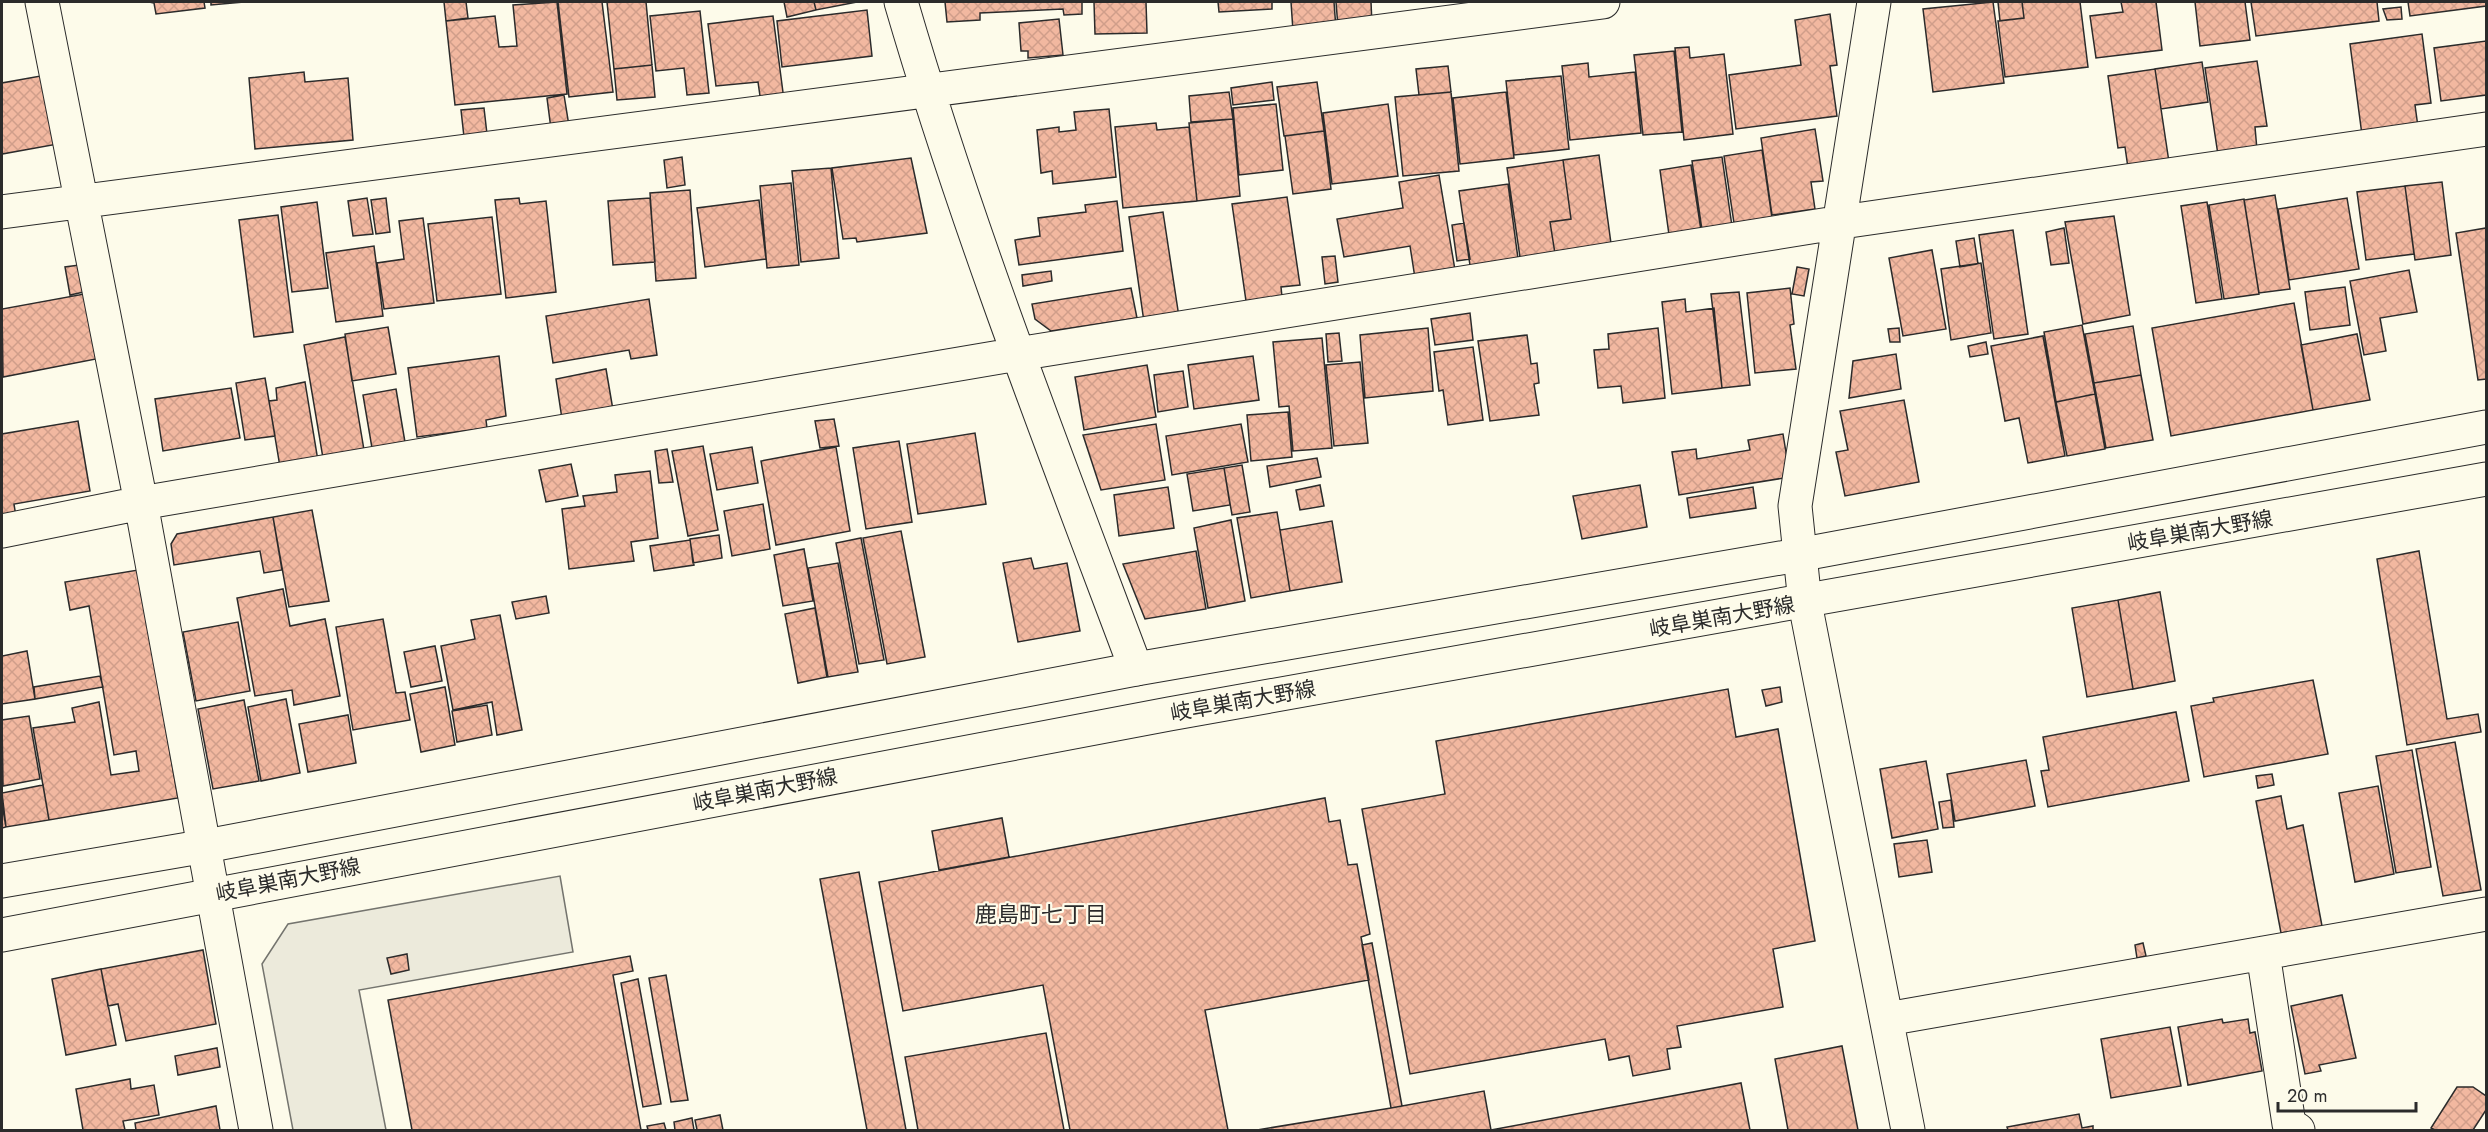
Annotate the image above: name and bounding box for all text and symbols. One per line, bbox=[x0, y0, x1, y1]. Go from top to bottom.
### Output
street label: 岐阜巣南大野線 bbox=[2125, 503, 2275, 559]
street label: 岐阜巣南大野線 bbox=[1647, 589, 1797, 645]
street label: 岐阜巣南大野線 bbox=[1168, 673, 1318, 729]
street label: 岐阜巣南大野線 bbox=[690, 761, 840, 819]
street label: 岐阜巣南大野線 bbox=[213, 851, 363, 909]
district label: 鹿島町七丁目 bbox=[975, 898, 1107, 930]
scale bar bbox=[2278, 1075, 2416, 1113]
text: 20 m bbox=[2287, 1083, 2327, 1109]

